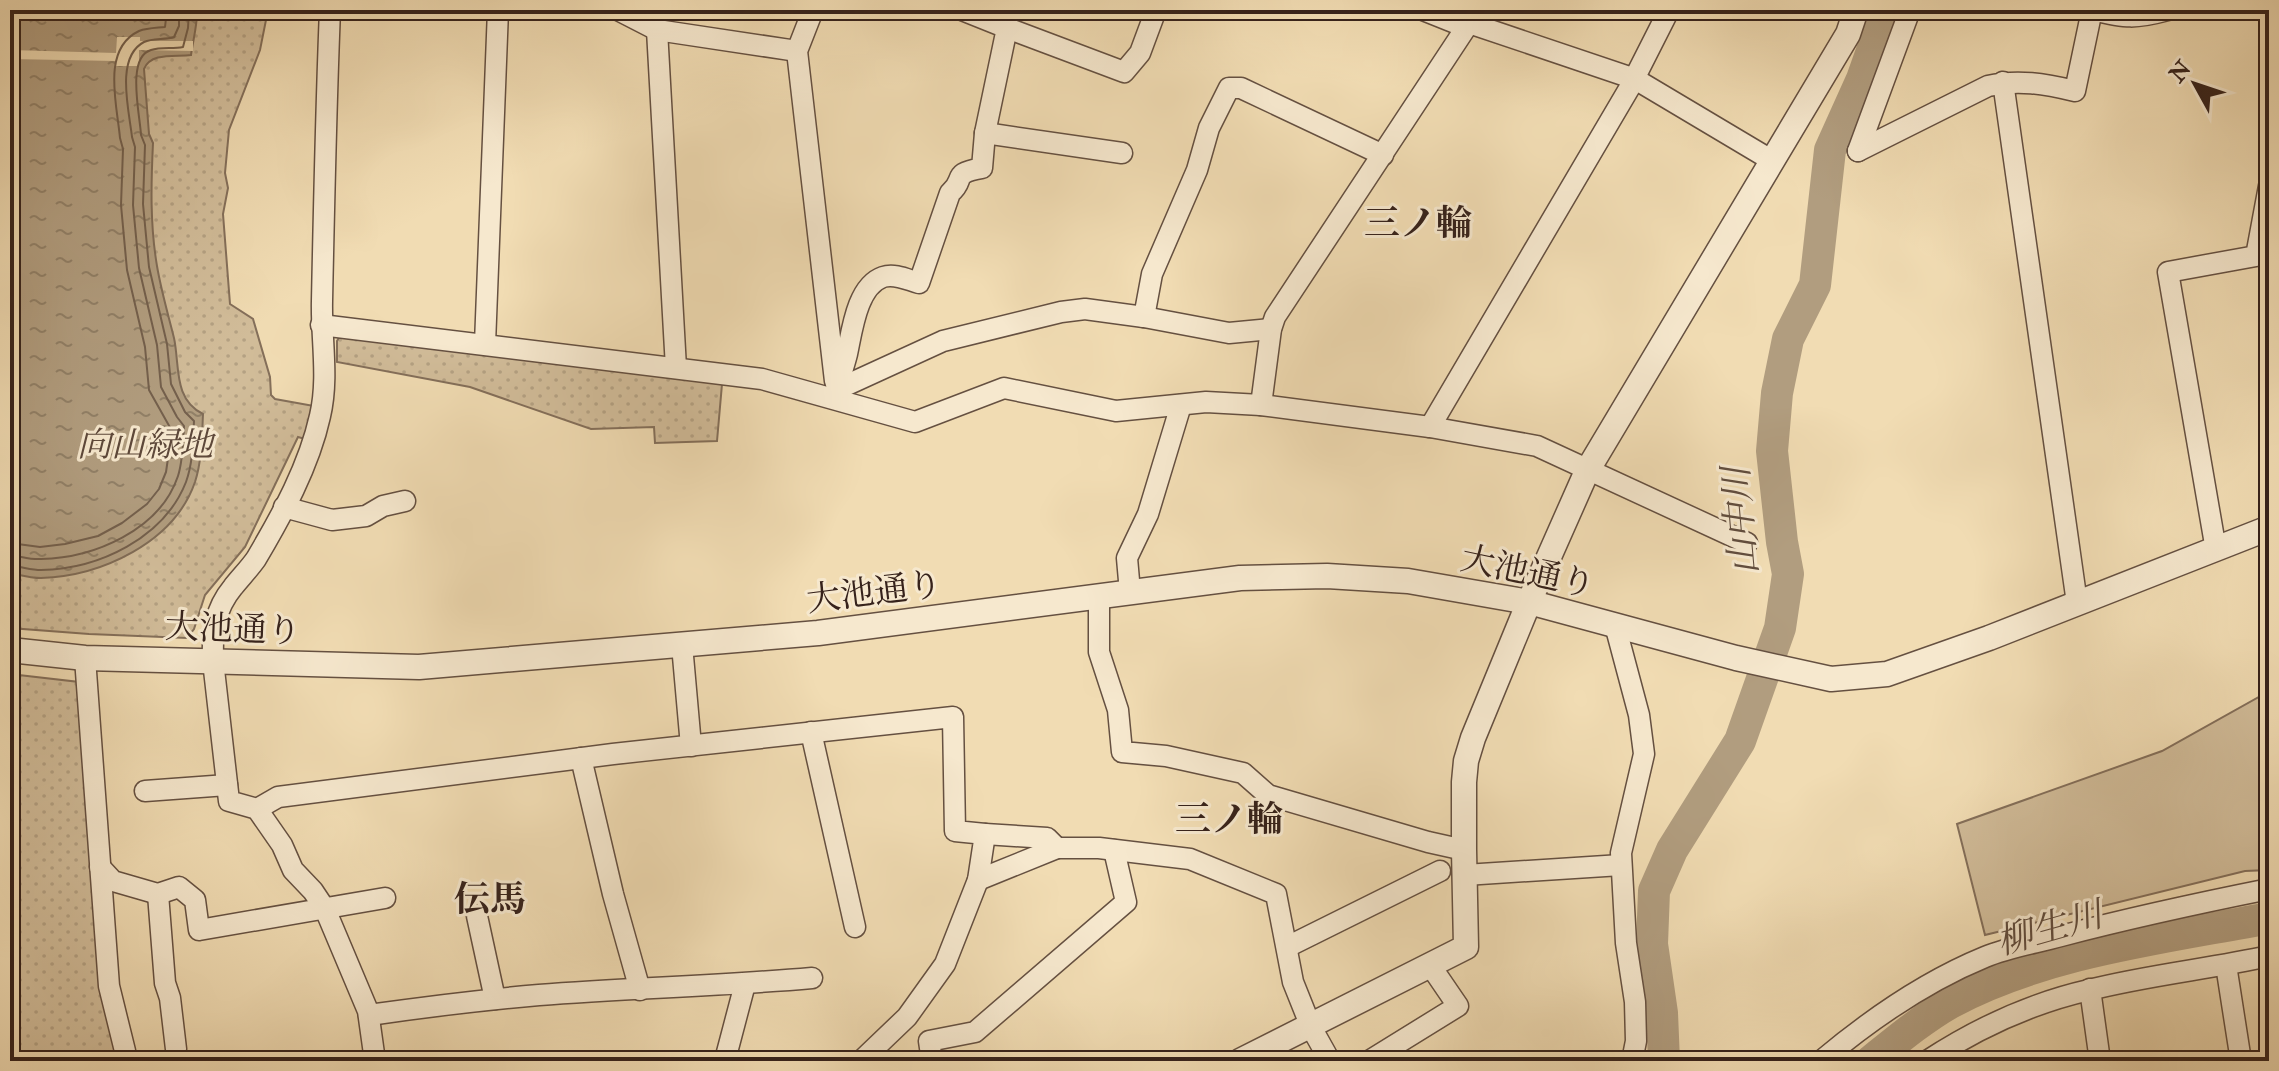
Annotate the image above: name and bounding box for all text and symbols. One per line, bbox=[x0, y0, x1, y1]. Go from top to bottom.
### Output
north arrow bbox=[2155, 44, 2235, 124]
text: N bbox=[2163, 55, 2198, 89]
district label: 三ノ輪 bbox=[1364, 201, 1472, 246]
park label: 向山緑地 bbox=[77, 424, 217, 467]
water label: 山中川 bbox=[1713, 461, 1768, 577]
street label: 大池通り bbox=[1457, 537, 1599, 608]
street label: 大池通り bbox=[804, 563, 944, 622]
street label: 大池通り bbox=[164, 606, 302, 653]
district label: 三ノ輪 bbox=[1175, 797, 1283, 842]
district label: 伝馬 bbox=[454, 877, 526, 922]
water label: 柳生川 bbox=[1991, 891, 2111, 965]

